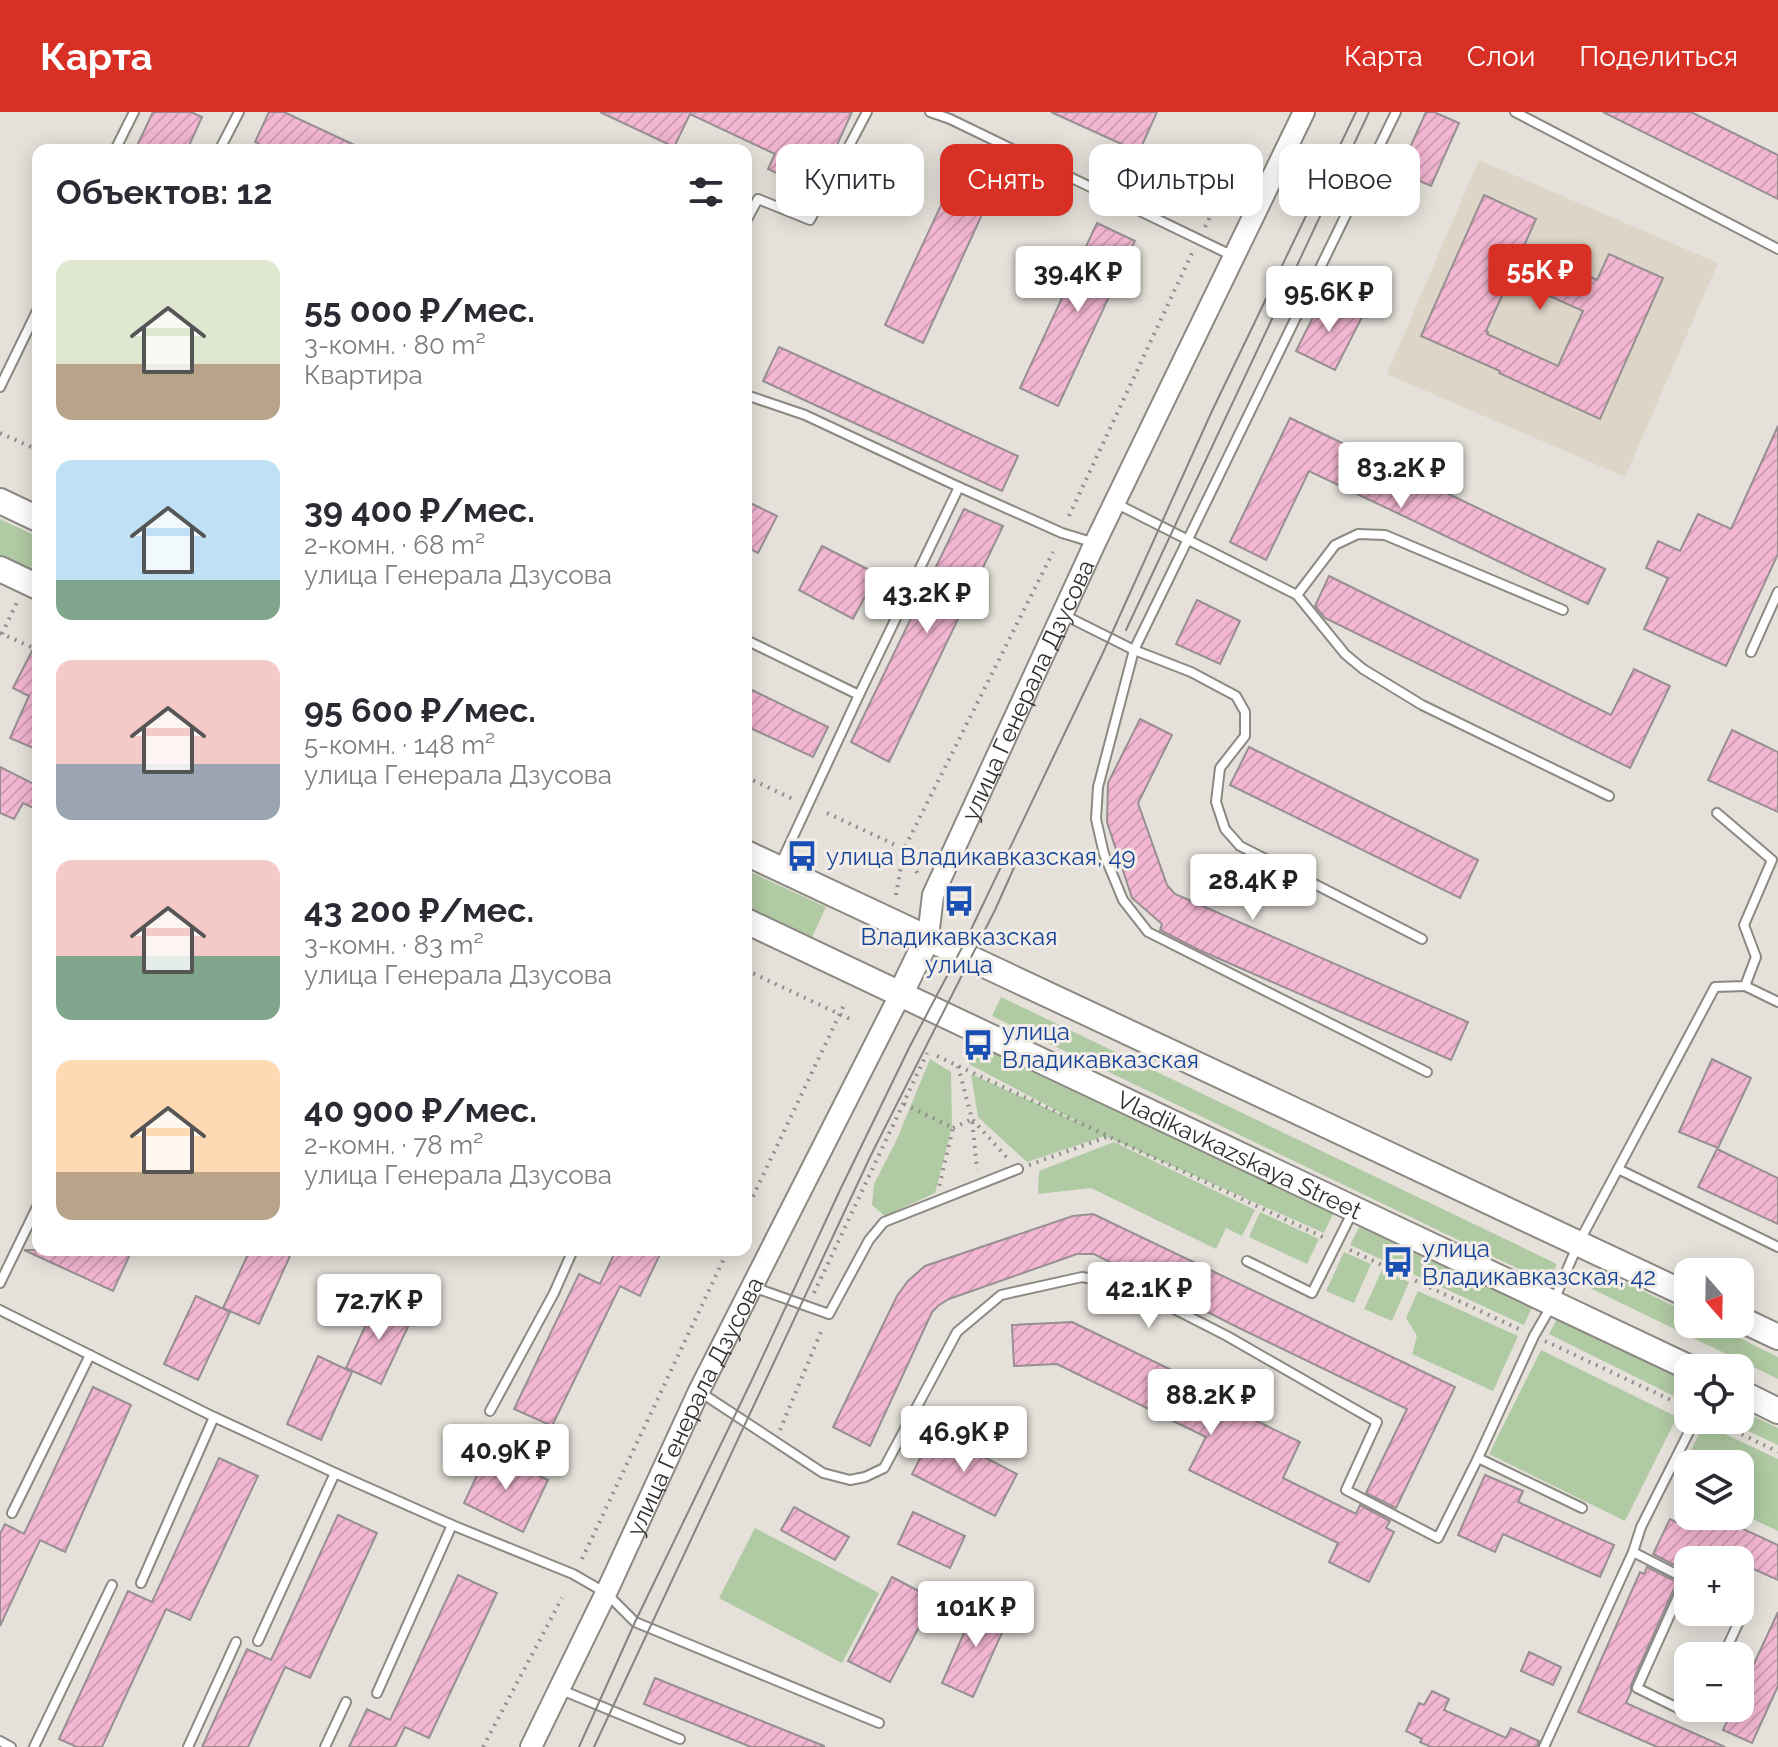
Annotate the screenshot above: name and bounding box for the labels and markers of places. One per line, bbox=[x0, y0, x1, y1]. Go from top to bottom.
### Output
pin: 55K ₽ bbox=[1484, 244, 1596, 312]
pin: 39.4K ₽ bbox=[1004, 246, 1152, 314]
pin: 95.6K ₽ bbox=[1255, 266, 1403, 334]
pin: 83.2K ₽ bbox=[1327, 442, 1475, 510]
pin: 43.2K ₽ bbox=[853, 567, 1001, 635]
bus stop icon: улица Владикавказская, 49 bbox=[785, 839, 819, 873]
place label: улица Владикавказская, 49 bbox=[826, 842, 1136, 871]
pin: 28.4K ₽ bbox=[1179, 854, 1327, 922]
bus stop icon: Владикавказская улица bbox=[942, 884, 976, 918]
place label: Владикавказская улица bbox=[861, 922, 1057, 979]
place label: улица Владикавказская bbox=[1002, 1017, 1199, 1074]
bus stop icon: улица Владикавказская bbox=[961, 1028, 995, 1062]
place label: улица Владикавказская, 42 bbox=[1422, 1234, 1656, 1291]
bus stop icon: улица Владикавказская, 42 bbox=[1381, 1245, 1415, 1279]
pin: 42.1K ₽ bbox=[1075, 1262, 1223, 1330]
pin: 72.7K ₽ bbox=[305, 1274, 453, 1342]
pin: 88.2K ₽ bbox=[1137, 1369, 1285, 1437]
pin: 46.9K ₽ bbox=[890, 1406, 1038, 1474]
pin: 40.9K ₽ bbox=[432, 1424, 580, 1492]
pin: 101K ₽ bbox=[911, 1581, 1041, 1649]

